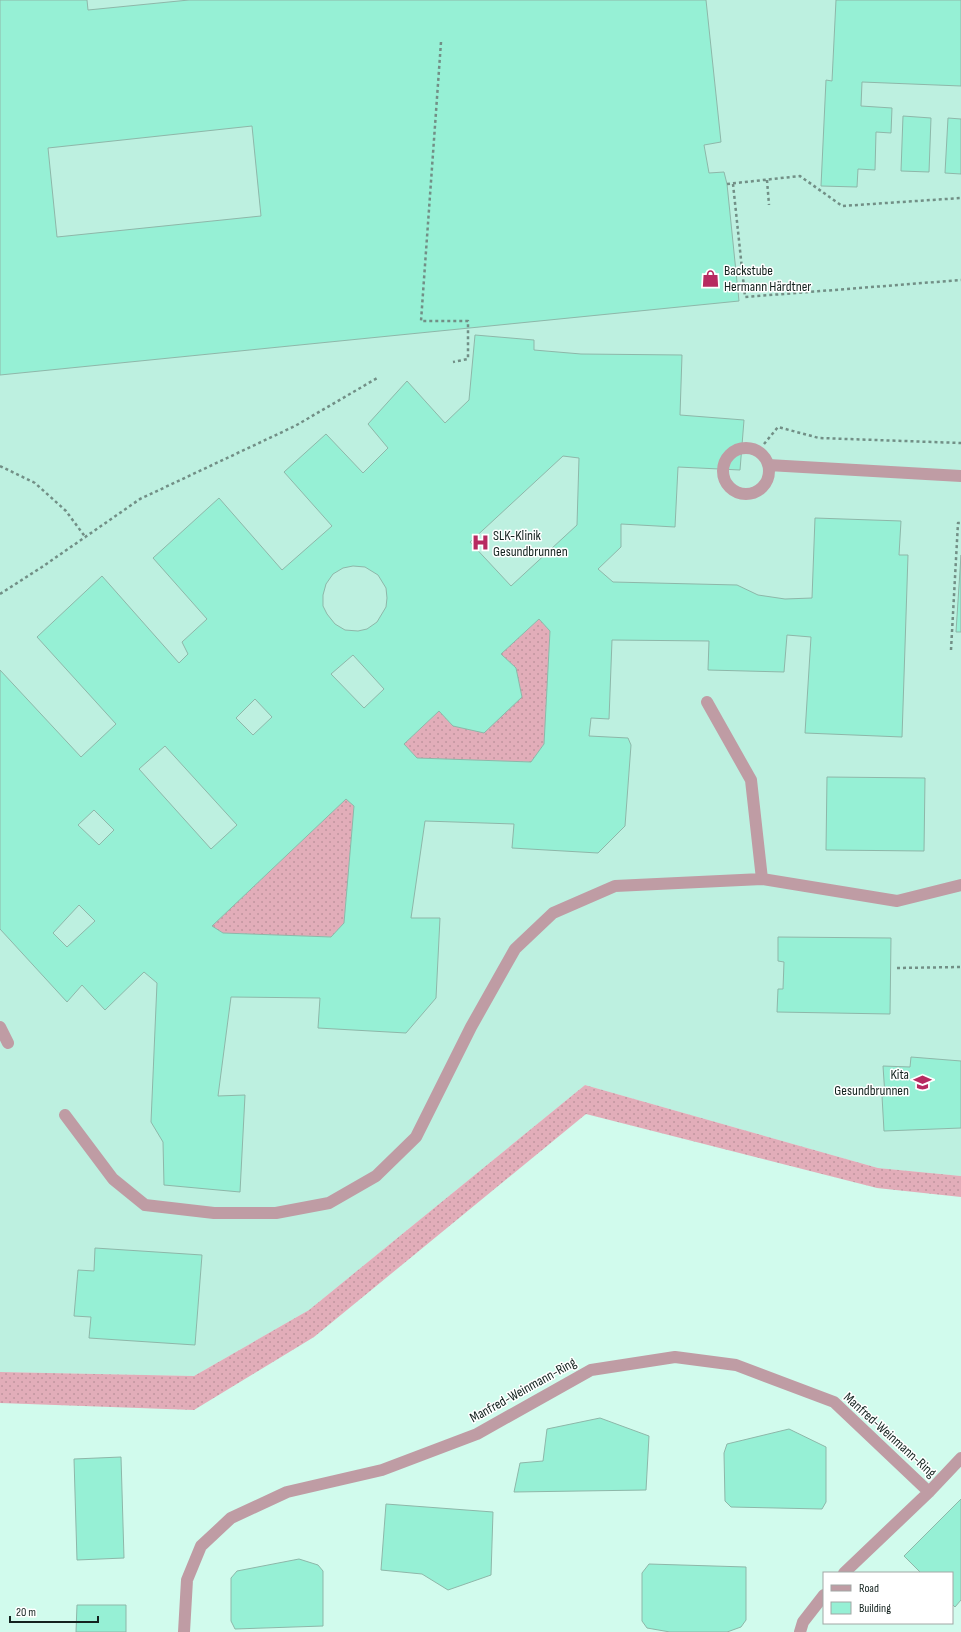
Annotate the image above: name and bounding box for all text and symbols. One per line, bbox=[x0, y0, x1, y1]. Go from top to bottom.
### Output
place label: Backstube Hermann Härdtner bbox=[724, 262, 811, 295]
shop icon: Backstube Hermann Härdtner bbox=[701, 268, 721, 288]
place label: SLK-Klinik Gesundbrunnen bbox=[493, 527, 568, 560]
hospital icon: SLK-Klinik Gesundbrunnen bbox=[470, 533, 490, 553]
place label: Kita Gesundbrunnen bbox=[834, 1066, 909, 1099]
school or university icon: Kita Gesundbrunnen bbox=[912, 1072, 932, 1092]
street label: Manfred-Weinmann-Ring bbox=[467, 1354, 580, 1426]
street label: Manfred-Weinmann-Ring bbox=[840, 1389, 940, 1481]
legend bbox=[823, 1572, 953, 1624]
text: Road bbox=[859, 1581, 879, 1596]
scale bar bbox=[10, 1598, 98, 1624]
text: Building bbox=[859, 1601, 891, 1616]
text: 20 m bbox=[16, 1605, 36, 1620]

